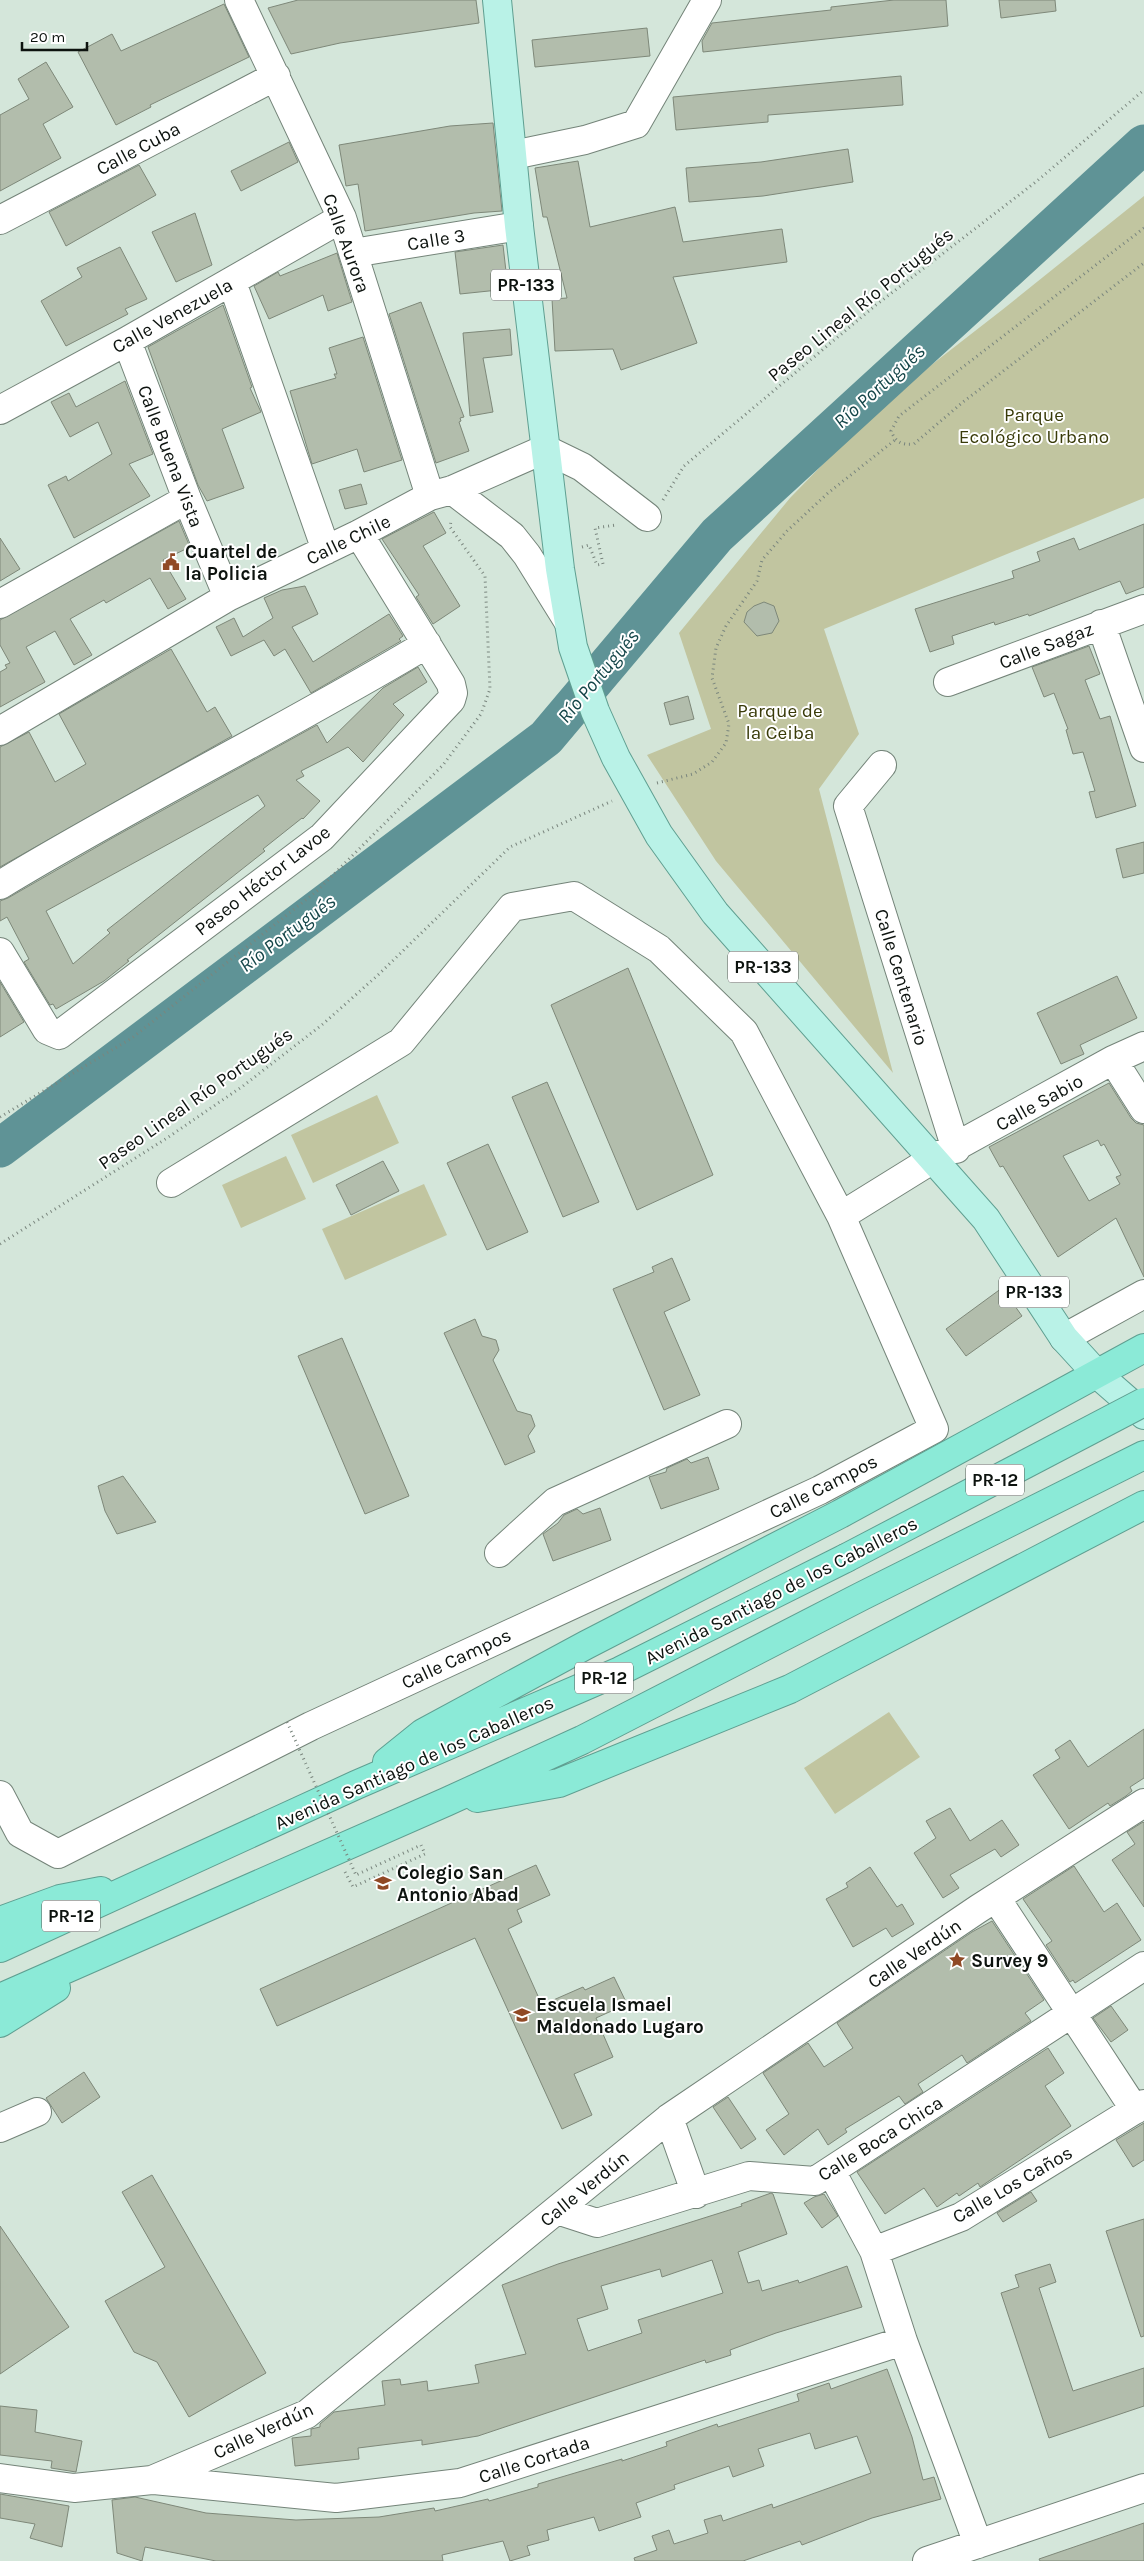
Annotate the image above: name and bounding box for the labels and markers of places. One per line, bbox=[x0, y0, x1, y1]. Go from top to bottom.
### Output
place label: Cuartel de la Policia bbox=[185, 541, 277, 585]
public building icon: Cuartel de la Policia bbox=[161, 552, 181, 572]
place label: Colegio San Antonio Abad bbox=[397, 1862, 519, 1906]
school or university icon: Colegio San Antonio Abad bbox=[373, 1873, 393, 1893]
place icon: Survey 9 bbox=[947, 1950, 967, 1970]
place label: Survey 9 bbox=[971, 1950, 1048, 1972]
place label: Escuela Ismael Maldonado Lugaro bbox=[536, 1994, 704, 2038]
school or university icon: Escuela Ismael Maldonado Lugaro bbox=[512, 2005, 532, 2025]

